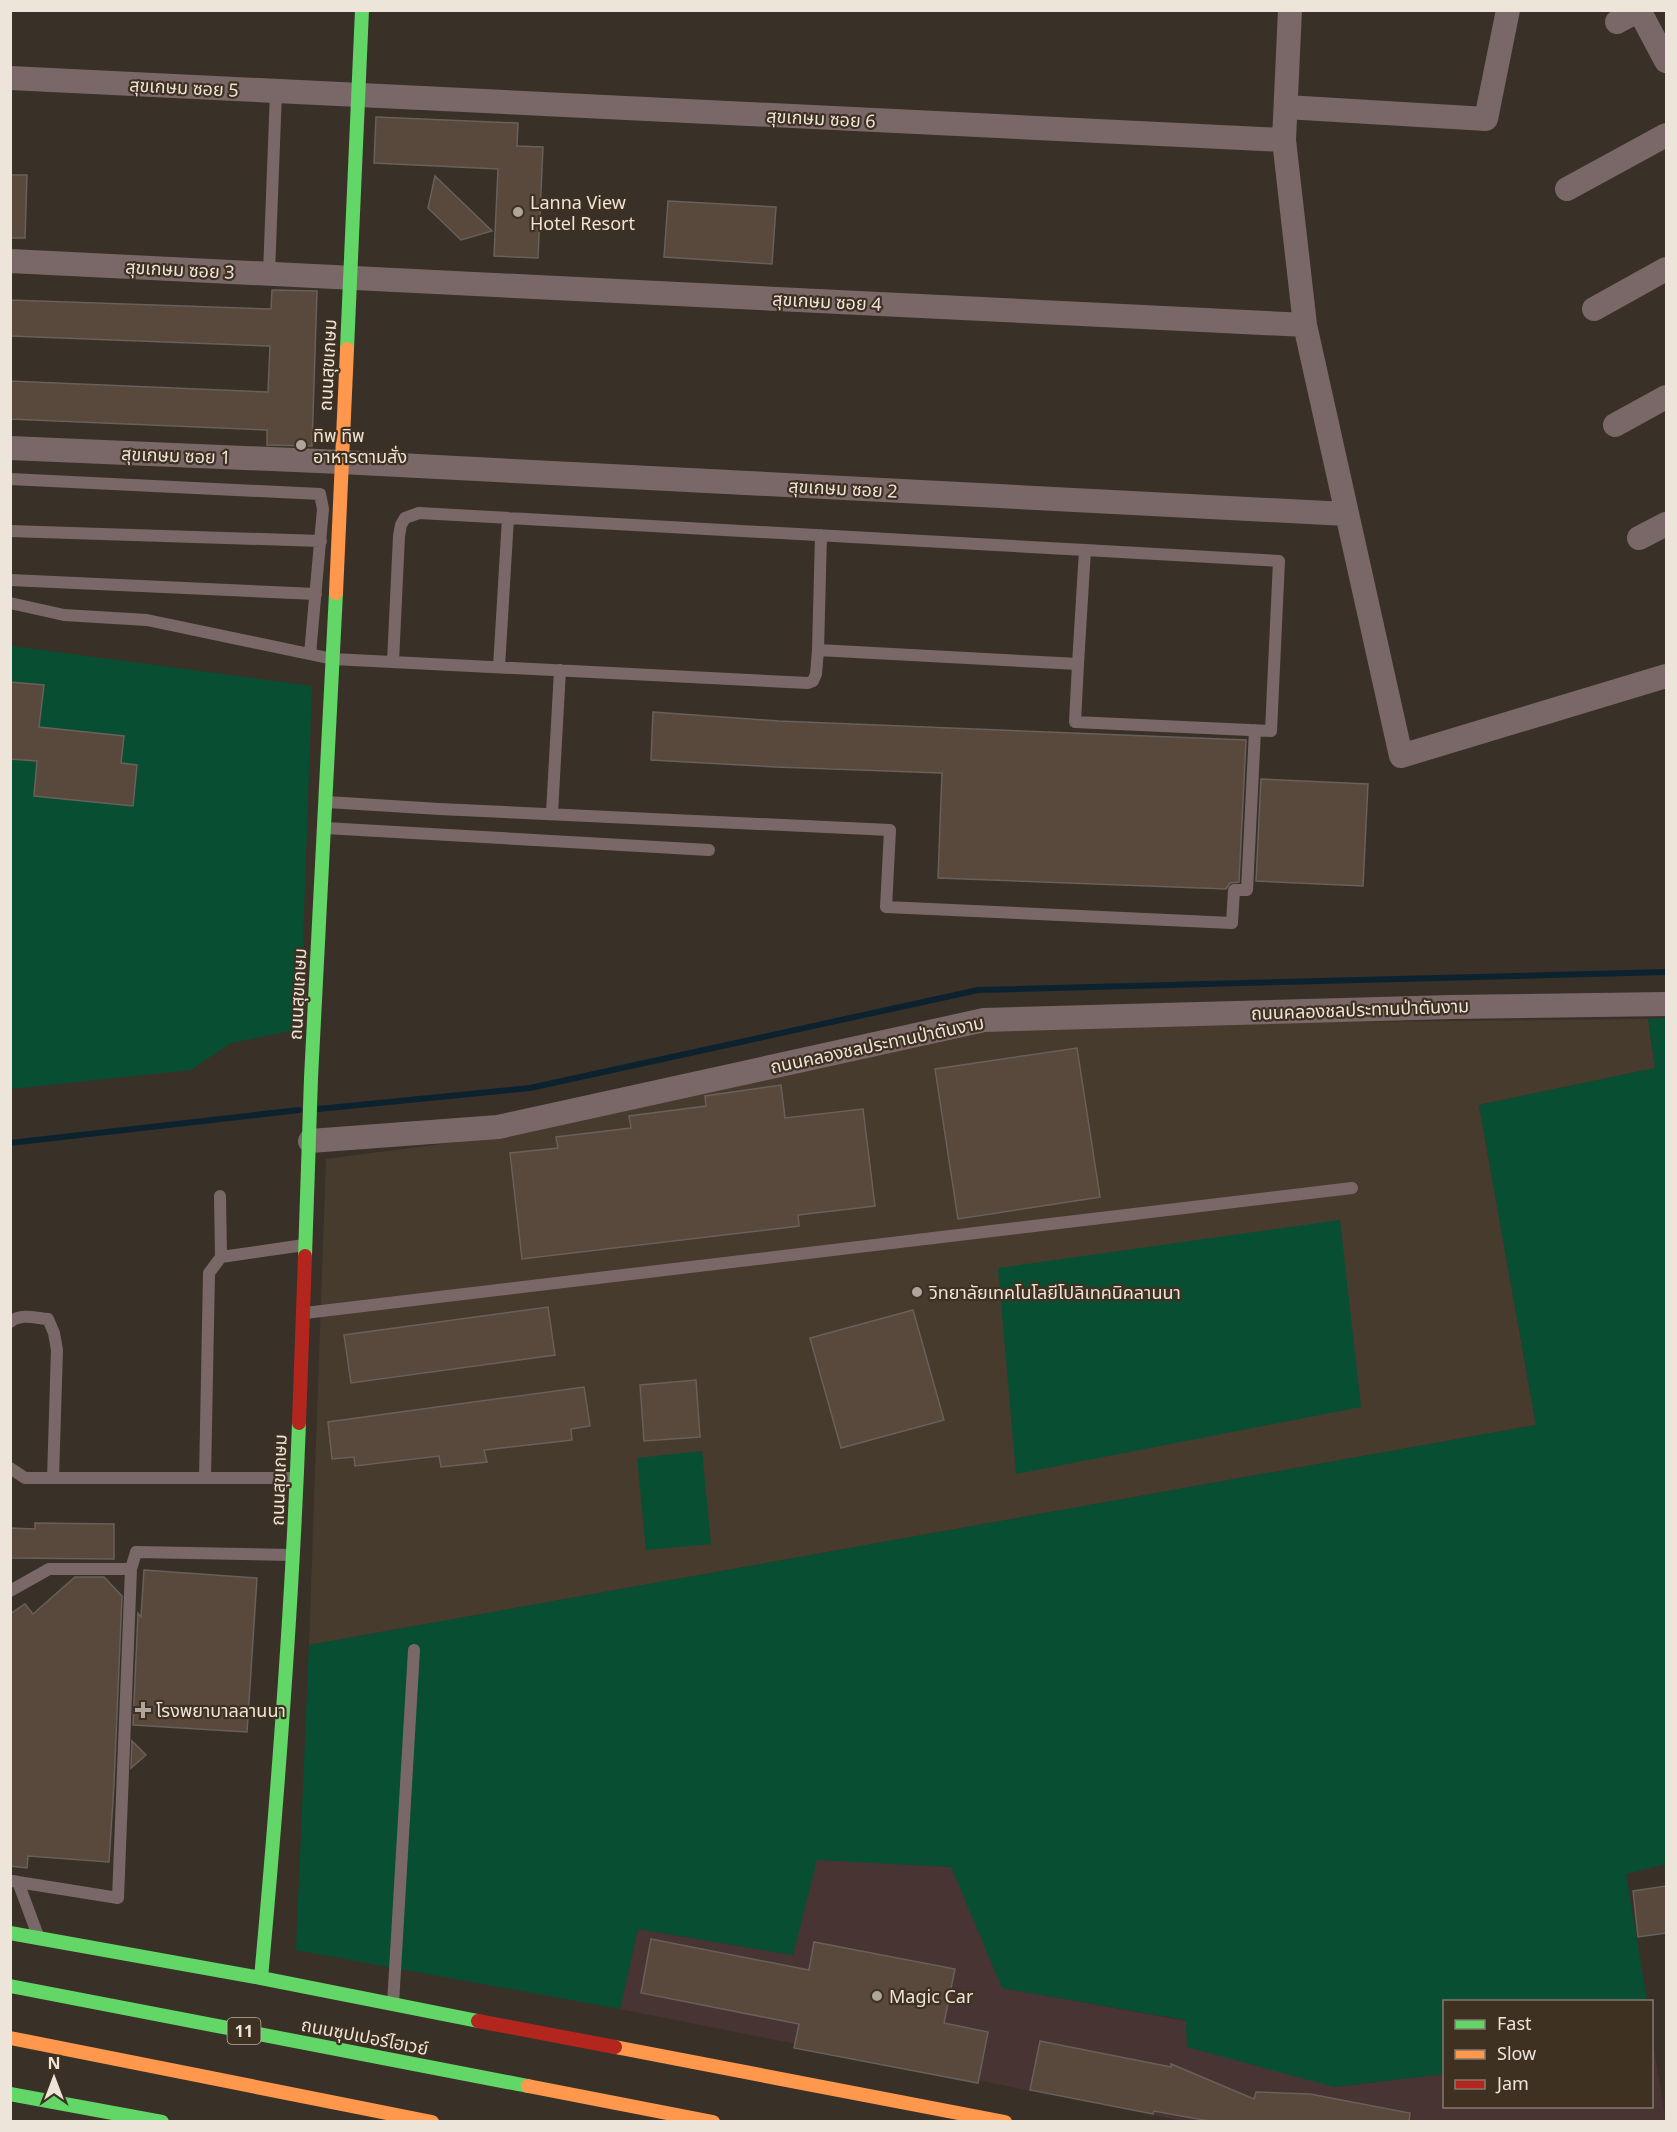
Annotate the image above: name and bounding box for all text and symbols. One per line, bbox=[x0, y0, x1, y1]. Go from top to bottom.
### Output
street label: สุขเกษม ซอย 5 bbox=[129, 72, 239, 102]
street label: สุขเกษม ซอย 6 bbox=[766, 103, 876, 133]
place label: Lanna View Hotel Resort bbox=[530, 190, 635, 235]
marker: Lanna View Hotel Resort bbox=[511, 205, 525, 219]
street label: สุขเกษม ซอย 3 bbox=[125, 254, 235, 284]
street label: สุขเกษม ซอย 4 bbox=[772, 286, 882, 316]
street label: ถนนสุขเกษม bbox=[313, 319, 341, 411]
place label: ทิพ ทิพ อาหารตามสั่ง bbox=[313, 423, 407, 468]
marker: ทิพ ทิพ อาหารตามสั่ง bbox=[294, 438, 308, 452]
street label: สุขเกษม ซอย 1 bbox=[121, 441, 231, 469]
street label: สุขเกษม ซอย 2 bbox=[788, 473, 898, 503]
street label: ถนนสุขเกษม bbox=[283, 948, 311, 1040]
street label: ถนนคลองชลประทานป่าตันงาม bbox=[1251, 993, 1469, 1025]
street label: ถนนคลองชลประทานป่าตันงาม bbox=[768, 1010, 986, 1078]
place label: วิทยาลัยเทคโนโลยีโปลิเทคนิคลานนา bbox=[928, 1280, 1181, 1304]
marker: วิทยาลัยเทคโนโลยีโปลิเทคนิคลานนา bbox=[910, 1285, 924, 1299]
street label: ถนนสุขเกษม bbox=[264, 1434, 292, 1526]
place label: โรงพยาบาลลานนา bbox=[156, 1698, 286, 1722]
marker: โรงพยาบาลลานนา bbox=[134, 1701, 152, 1719]
place label: Magic Car bbox=[889, 1984, 974, 2008]
marker: Magic Car bbox=[870, 1989, 884, 2003]
legend bbox=[1443, 2000, 1653, 2108]
text: Fast bbox=[1497, 2011, 1532, 2035]
street label: ถนนซุปเปอร์ไฮเวย์ bbox=[299, 2012, 431, 2060]
road number: 11 bbox=[228, 2018, 260, 2044]
text: Slow bbox=[1497, 2041, 1536, 2065]
north arrow bbox=[24, 2048, 84, 2108]
text: N bbox=[47, 2052, 61, 2074]
text: Jam bbox=[1495, 2071, 1529, 2095]

